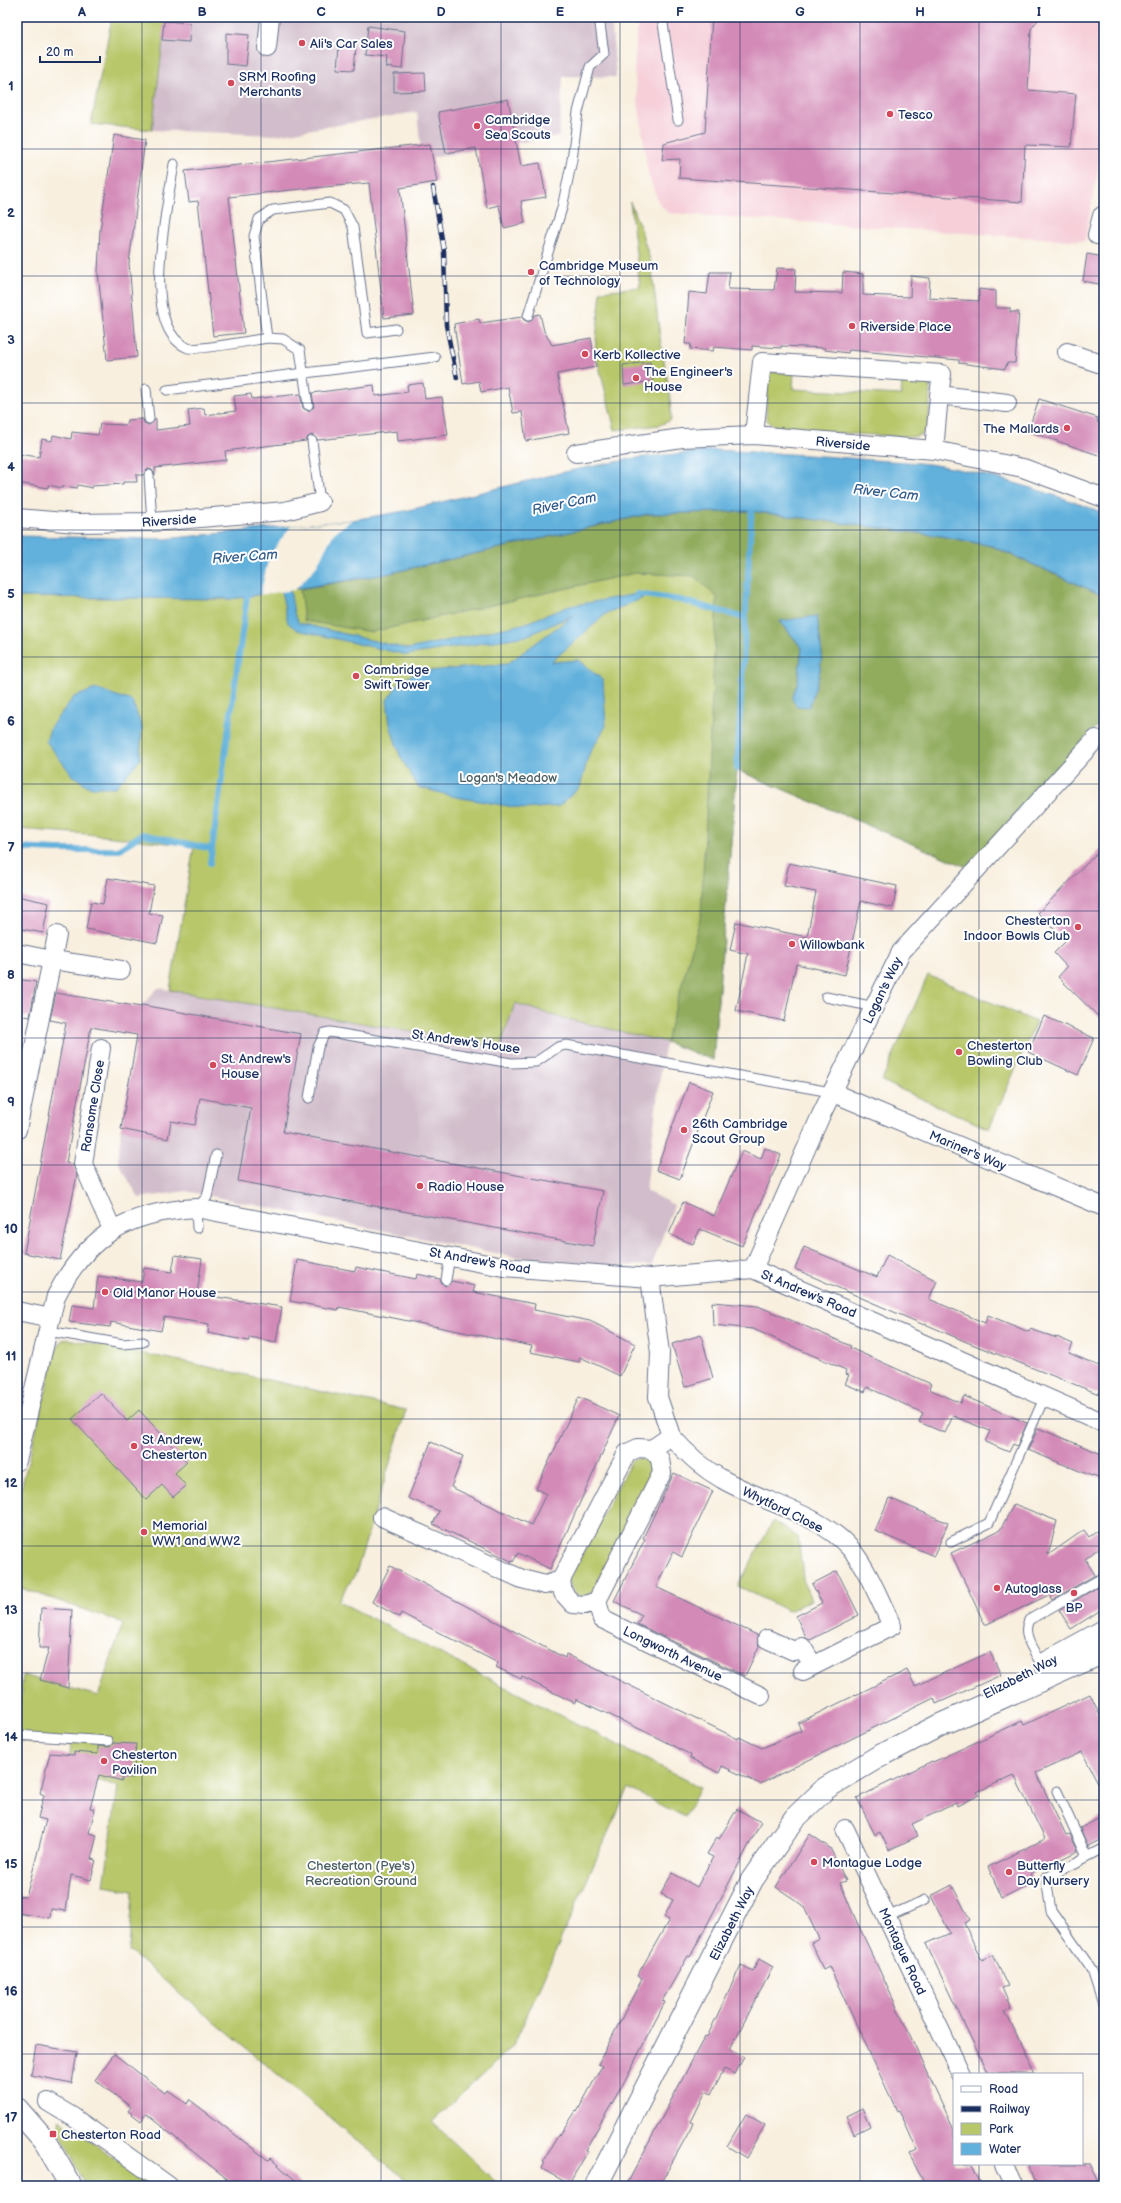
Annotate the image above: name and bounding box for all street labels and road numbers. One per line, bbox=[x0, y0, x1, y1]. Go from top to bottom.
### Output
street label: Riverside bbox=[815, 434, 871, 454]
street label: Riverside bbox=[141, 511, 197, 531]
street label: Logan's Way bbox=[860, 954, 906, 1026]
street label: St Andrew's House bbox=[411, 1026, 521, 1058]
street label: Ransome Close bbox=[78, 1059, 108, 1153]
street label: Mariner's Way bbox=[927, 1127, 1009, 1174]
street label: St Andrew's Road bbox=[428, 1244, 532, 1278]
street label: St Andrew's Road bbox=[758, 1267, 859, 1321]
street label: Whytford Close bbox=[739, 1483, 826, 1537]
street label: Longworth Avenue bbox=[620, 1623, 725, 1685]
street label: Elizabeth Way bbox=[981, 1651, 1060, 1703]
street label: Elizabeth Way bbox=[706, 1883, 758, 1963]
street label: Montague Road bbox=[875, 1905, 929, 1998]

